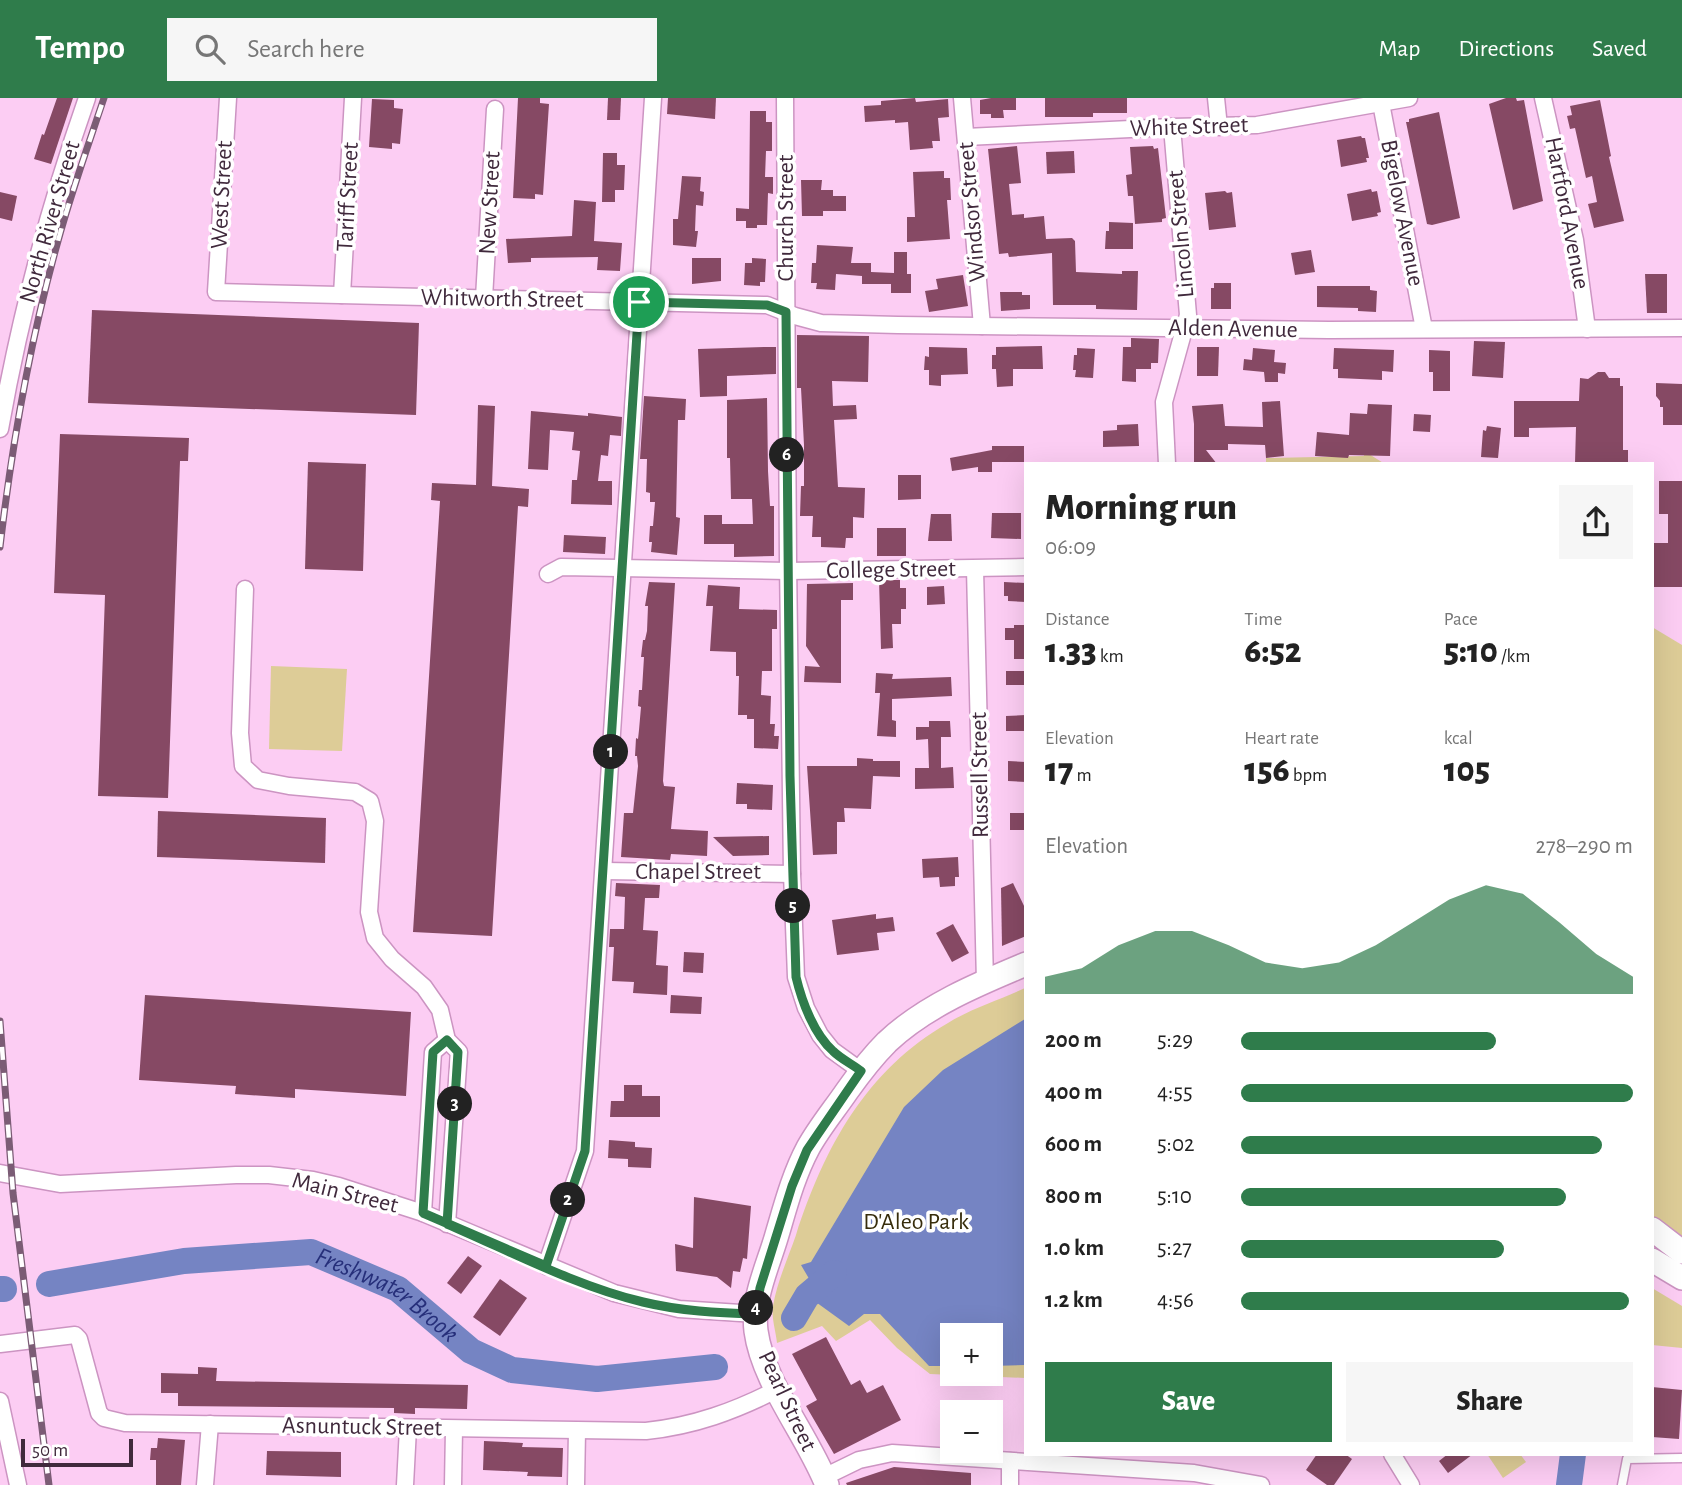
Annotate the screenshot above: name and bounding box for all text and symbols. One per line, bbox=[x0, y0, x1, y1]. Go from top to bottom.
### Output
search box bbox=[167, 18, 657, 81]
icon: search bbox=[191, 30, 229, 68]
text: Tempo bbox=[35, 32, 125, 65]
text: Search here bbox=[247, 36, 365, 62]
text: Map bbox=[1378, 37, 1420, 61]
text: Directions bbox=[1458, 37, 1554, 61]
text: Saved bbox=[1592, 37, 1647, 61]
street label: White Street bbox=[1129, 113, 1249, 141]
street label: Hartford Avenue bbox=[1540, 135, 1594, 291]
street label: North River Street bbox=[15, 138, 85, 306]
street label: Bigelow Avenue bbox=[1376, 138, 1428, 288]
street label: West Street bbox=[207, 140, 237, 250]
street label: Tariff Street bbox=[333, 141, 363, 252]
street label: Windsor Street bbox=[954, 141, 990, 283]
street label: New Street bbox=[475, 150, 505, 255]
street label: Church Street bbox=[774, 154, 798, 281]
street label: Lincoln Street bbox=[1163, 169, 1199, 299]
pin bbox=[609, 272, 669, 332]
icon: arrive bbox=[620, 283, 658, 321]
street label: Whitworth Street bbox=[420, 286, 584, 312]
street label: Alden Avenue bbox=[1168, 316, 1298, 342]
pin: 6 bbox=[770, 438, 804, 472]
text: 6 bbox=[782, 445, 791, 464]
button: share bbox=[1559, 485, 1633, 559]
text: Morning run bbox=[1045, 489, 1237, 527]
text: 06:09 bbox=[1045, 536, 1096, 559]
street label: College Street bbox=[826, 557, 956, 583]
text: Distance bbox=[1045, 610, 1109, 629]
text: Time bbox=[1244, 610, 1282, 629]
text: Pace bbox=[1444, 610, 1478, 629]
text: 1.33 bbox=[1045, 634, 1097, 669]
text: 6:52 bbox=[1244, 634, 1302, 669]
text: 5:10 bbox=[1444, 634, 1498, 669]
text: km bbox=[1097, 647, 1124, 666]
text: /km bbox=[1498, 647, 1530, 666]
street label: Russell Street bbox=[967, 711, 993, 838]
text: Elevation bbox=[1045, 729, 1114, 748]
text: Heart rate bbox=[1244, 729, 1319, 748]
text: kcal bbox=[1444, 729, 1473, 748]
pin: 1 bbox=[594, 734, 628, 770]
text: 1 bbox=[607, 742, 614, 761]
text: 17 bbox=[1045, 753, 1073, 788]
text: 156 bbox=[1244, 753, 1290, 788]
text: 105 bbox=[1444, 753, 1490, 788]
text: m bbox=[1073, 766, 1092, 785]
text: bpm bbox=[1290, 766, 1327, 785]
text: Elevation bbox=[1045, 835, 1128, 858]
text: 278–290 m bbox=[1535, 835, 1633, 858]
street label: Chapel Street bbox=[635, 860, 761, 884]
pin: 5 bbox=[776, 888, 810, 924]
text: 5 bbox=[788, 896, 797, 915]
text: 200 m bbox=[1045, 1029, 1102, 1052]
text: 5:29 bbox=[1157, 1029, 1193, 1052]
text: 400 m bbox=[1045, 1081, 1103, 1104]
text: 4:55 bbox=[1157, 1081, 1193, 1104]
pin: 3 bbox=[438, 1086, 472, 1122]
text: 3 bbox=[450, 1094, 459, 1113]
text: 600 m bbox=[1045, 1133, 1102, 1156]
text: 5:02 bbox=[1157, 1133, 1195, 1156]
street label: Main Street bbox=[289, 1168, 401, 1218]
pin: 2 bbox=[550, 1182, 586, 1218]
text: 800 m bbox=[1045, 1185, 1102, 1208]
text: 5:10 bbox=[1157, 1185, 1192, 1208]
text: 2 bbox=[563, 1190, 572, 1209]
park label: D'Aleo Park bbox=[863, 1210, 969, 1234]
text: 1.0 km bbox=[1045, 1237, 1104, 1260]
text: 5:27 bbox=[1157, 1237, 1192, 1260]
water label: Freshwater Brook bbox=[312, 1243, 463, 1347]
text: 1.2 km bbox=[1045, 1289, 1103, 1312]
text: 4:56 bbox=[1157, 1289, 1194, 1312]
pin: 4 bbox=[738, 1290, 774, 1326]
text: 4 bbox=[751, 1298, 760, 1317]
map controls bbox=[940, 1323, 1003, 1463]
button: + bbox=[940, 1323, 1003, 1386]
street label: Pearl Street bbox=[753, 1347, 821, 1455]
button: Save bbox=[1045, 1362, 1332, 1442]
button: Share bbox=[1346, 1362, 1633, 1442]
button: − bbox=[940, 1400, 1003, 1463]
street label: Asnuntuck Street bbox=[282, 1414, 443, 1440]
scale bar bbox=[21, 1436, 133, 1468]
text: 50 m bbox=[32, 1441, 68, 1460]

